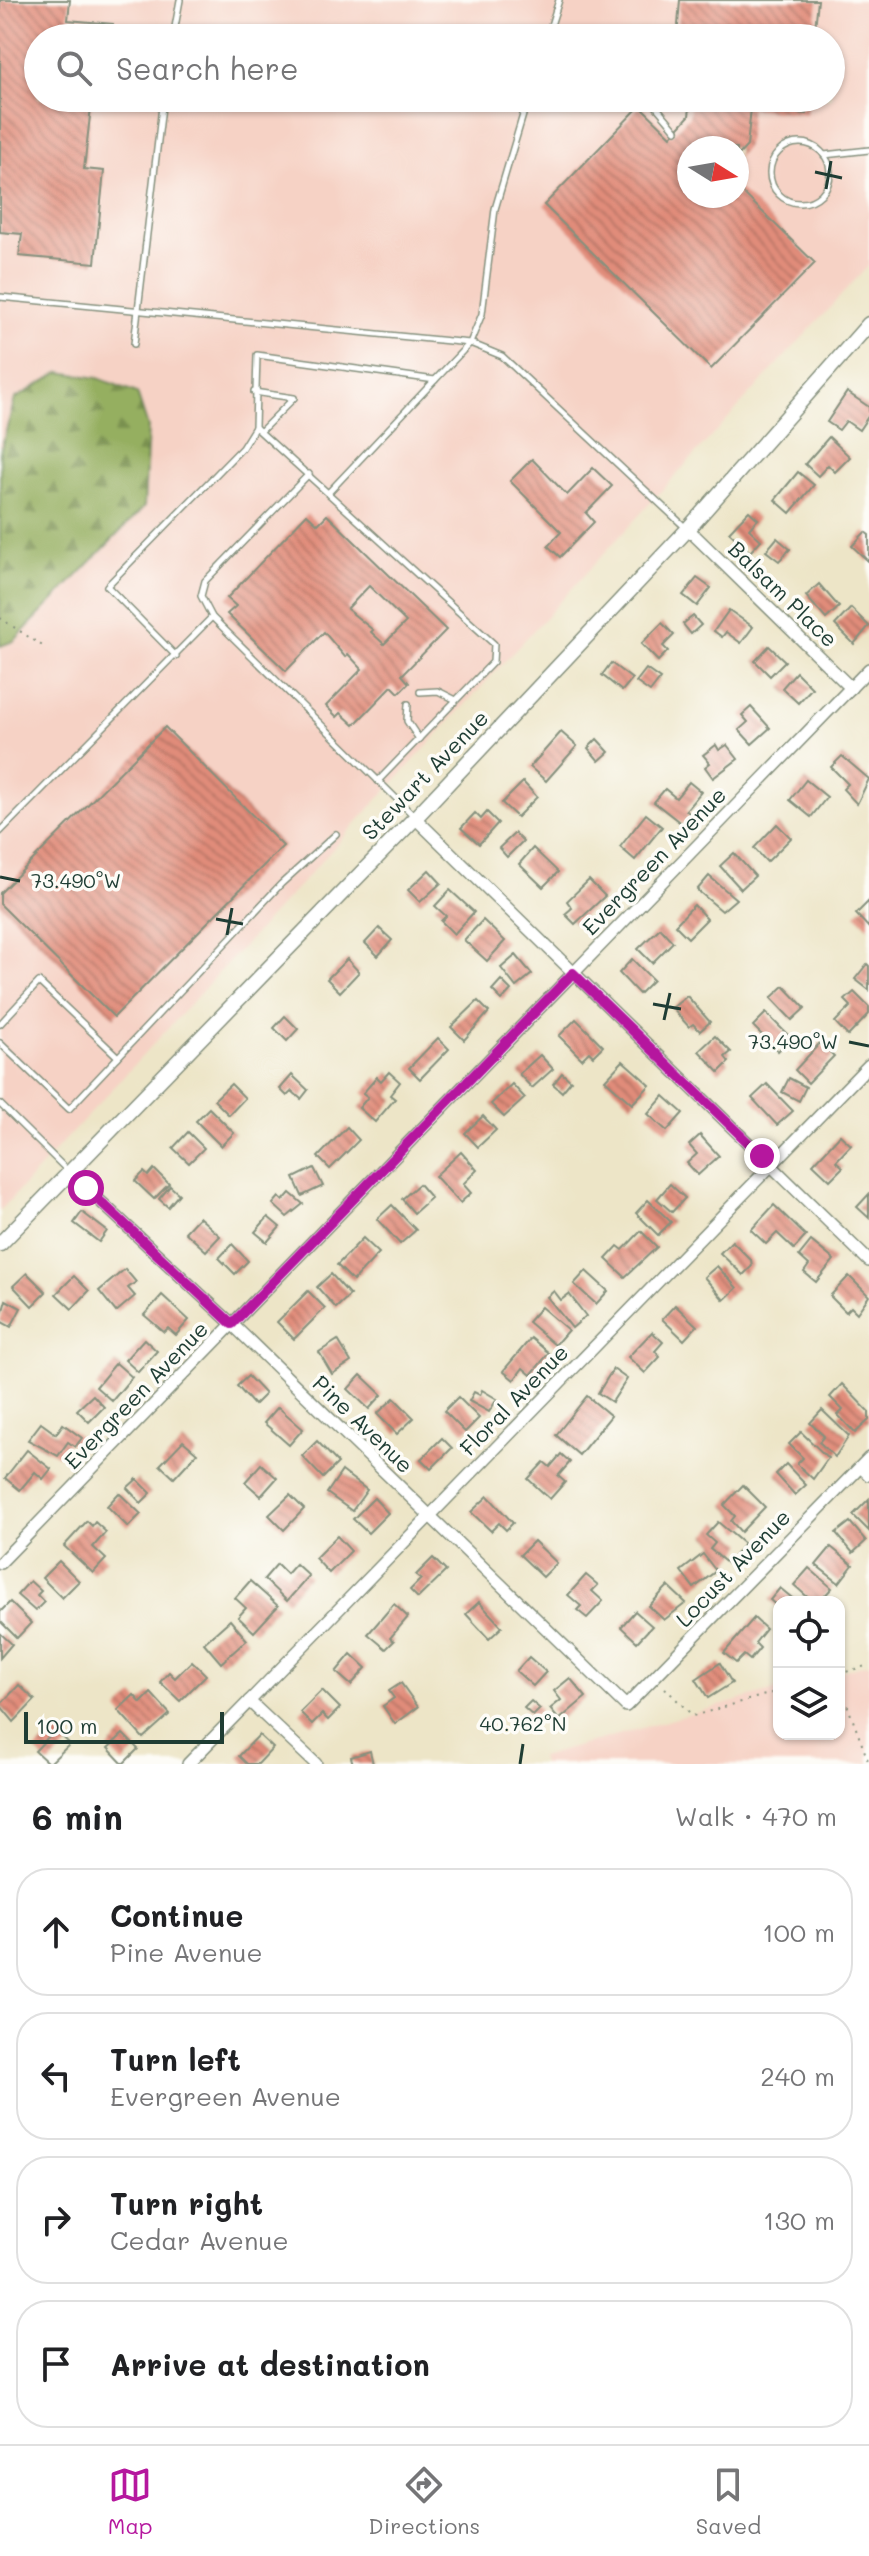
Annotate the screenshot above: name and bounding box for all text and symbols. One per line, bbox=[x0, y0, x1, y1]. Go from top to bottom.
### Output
search box bbox=[24, 24, 845, 112]
icon: search bbox=[52, 46, 96, 90]
text: Search here bbox=[116, 48, 299, 88]
north arrow bbox=[677, 136, 749, 208]
street label: Balsam Place bbox=[723, 534, 844, 653]
street label: Stewart Avenue bbox=[355, 703, 494, 846]
street label: Evergreen Avenue bbox=[575, 780, 732, 941]
text: 73.490°W bbox=[31, 867, 121, 893]
text: 73.490°W bbox=[748, 1028, 838, 1054]
route end bbox=[744, 1138, 780, 1174]
route start bbox=[68, 1170, 104, 1206]
street label: Evergreen Avenue bbox=[57, 1314, 214, 1475]
street label: Floral Avenue bbox=[453, 1338, 574, 1462]
street label: Pine Avenue bbox=[307, 1368, 420, 1479]
street label: Locust Avenue bbox=[669, 1503, 796, 1633]
map controls bbox=[773, 1596, 845, 1740]
button: locate bbox=[773, 1596, 845, 1668]
button: layers bbox=[773, 1668, 845, 1740]
scale bar bbox=[24, 1708, 224, 1744]
text: 40.762°N bbox=[480, 1710, 566, 1736]
text: 100 m bbox=[36, 1711, 98, 1740]
text: 6 min bbox=[32, 1794, 123, 1839]
text: Walk · 470 m bbox=[675, 1799, 837, 1833]
text: Continue bbox=[110, 1895, 243, 1935]
icon: ahead bbox=[34, 1910, 78, 1954]
text: 100 m bbox=[762, 1915, 835, 1949]
text: Pine Avenue bbox=[110, 1935, 263, 1969]
text: Turn left bbox=[110, 2039, 241, 2079]
icon: left bbox=[34, 2054, 78, 2098]
text: 240 m bbox=[760, 2059, 835, 2093]
text: Evergreen Avenue bbox=[110, 2079, 341, 2113]
text: Turn right bbox=[110, 2183, 263, 2223]
icon: right bbox=[34, 2198, 78, 2242]
text: 130 m bbox=[763, 2203, 835, 2237]
text: Cedar Avenue bbox=[110, 2223, 289, 2257]
icon: arrive bbox=[34, 2342, 78, 2386]
text: Arrive at destination bbox=[110, 2344, 430, 2384]
tab: Map bbox=[108, 2463, 153, 2540]
tab: Directions bbox=[368, 2463, 480, 2540]
tab: Saved bbox=[696, 2463, 761, 2540]

